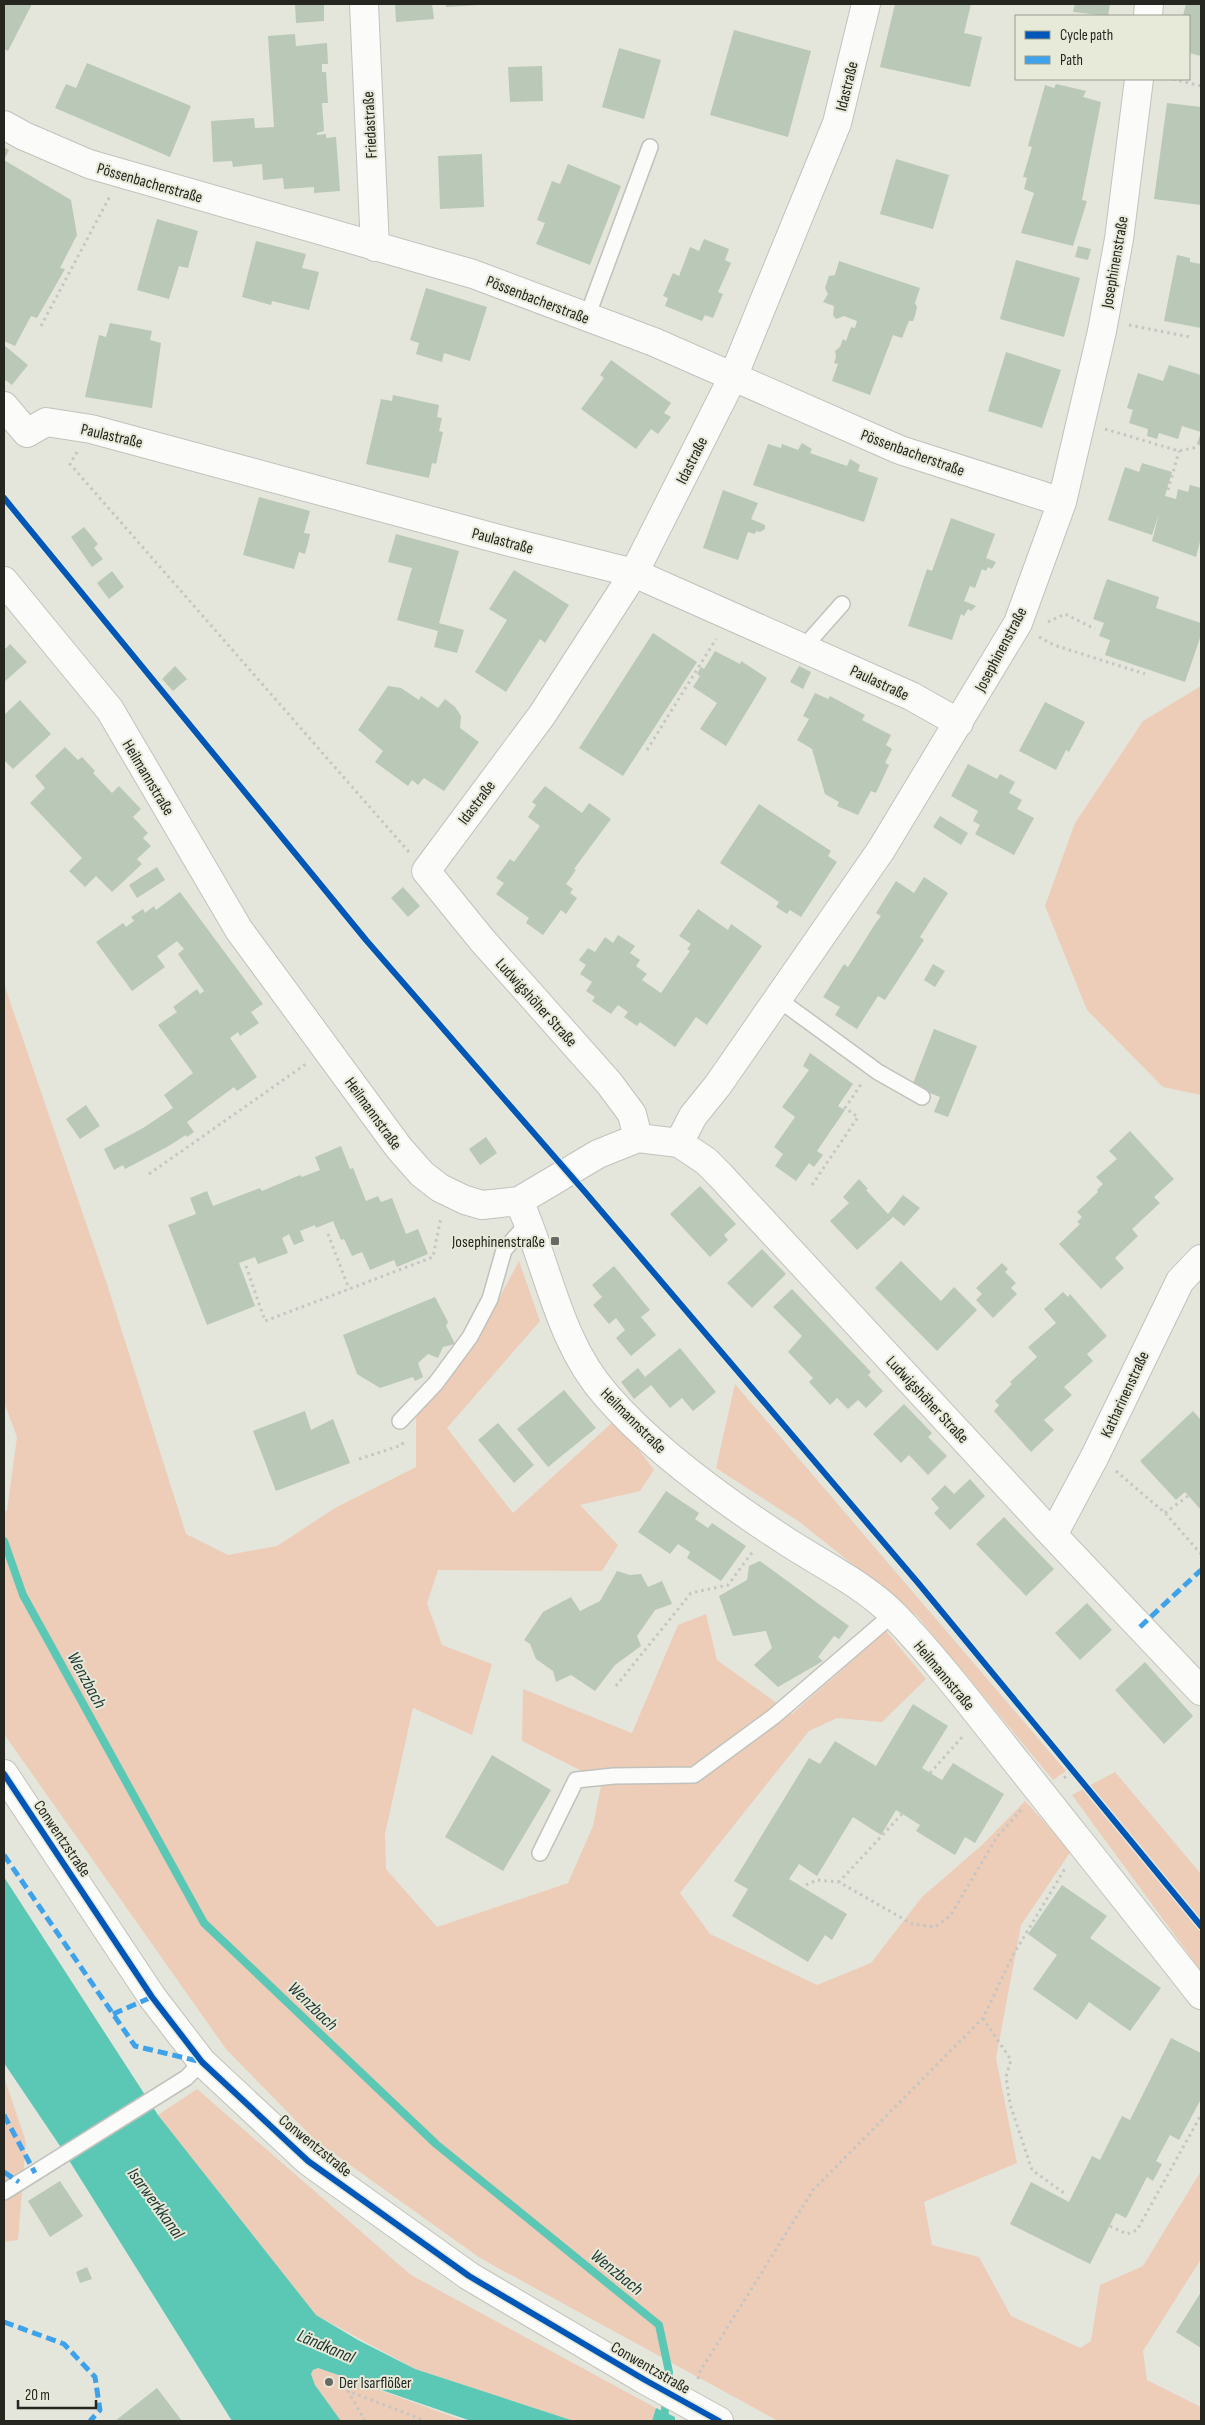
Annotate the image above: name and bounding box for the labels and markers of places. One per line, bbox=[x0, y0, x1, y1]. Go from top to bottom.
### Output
place label: Josephinenstraße bbox=[451, 1233, 545, 1252]
marker: Josephinenstraße bbox=[549, 1235, 561, 1247]
place label: Der Isarflößer bbox=[339, 2374, 412, 2393]
marker: Der Isarflößer bbox=[323, 2376, 335, 2388]

